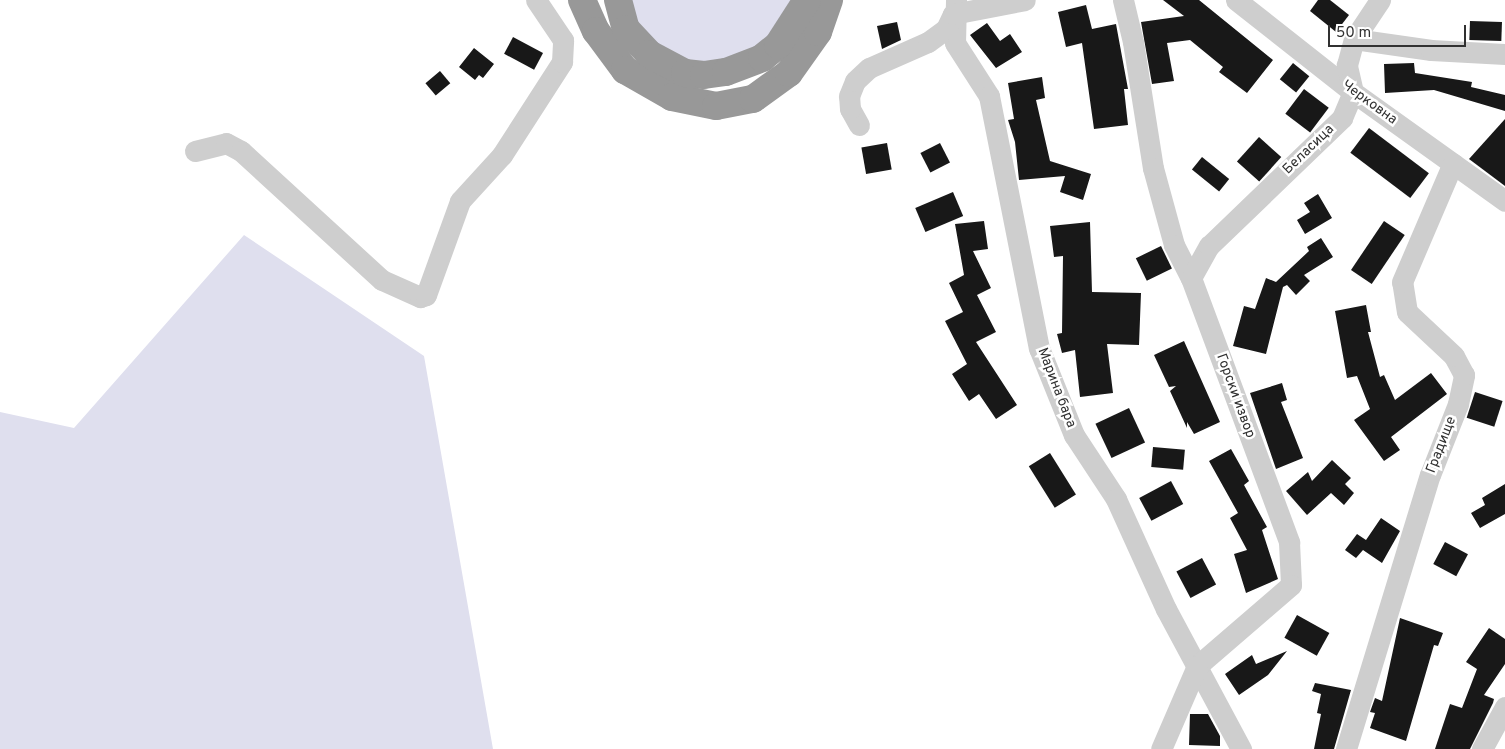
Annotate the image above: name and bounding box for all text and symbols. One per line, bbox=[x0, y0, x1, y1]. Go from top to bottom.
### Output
scale bar bbox=[1330, 15, 1468, 47]
text: 50 m bbox=[1336, 24, 1371, 43]
street label: Черковна bbox=[1338, 77, 1400, 129]
street label: Беласица bbox=[1280, 122, 1338, 178]
street label: Марина бара bbox=[1033, 346, 1079, 430]
street label: Горски извор bbox=[1212, 351, 1258, 441]
street label: Градище bbox=[1424, 414, 1460, 476]

